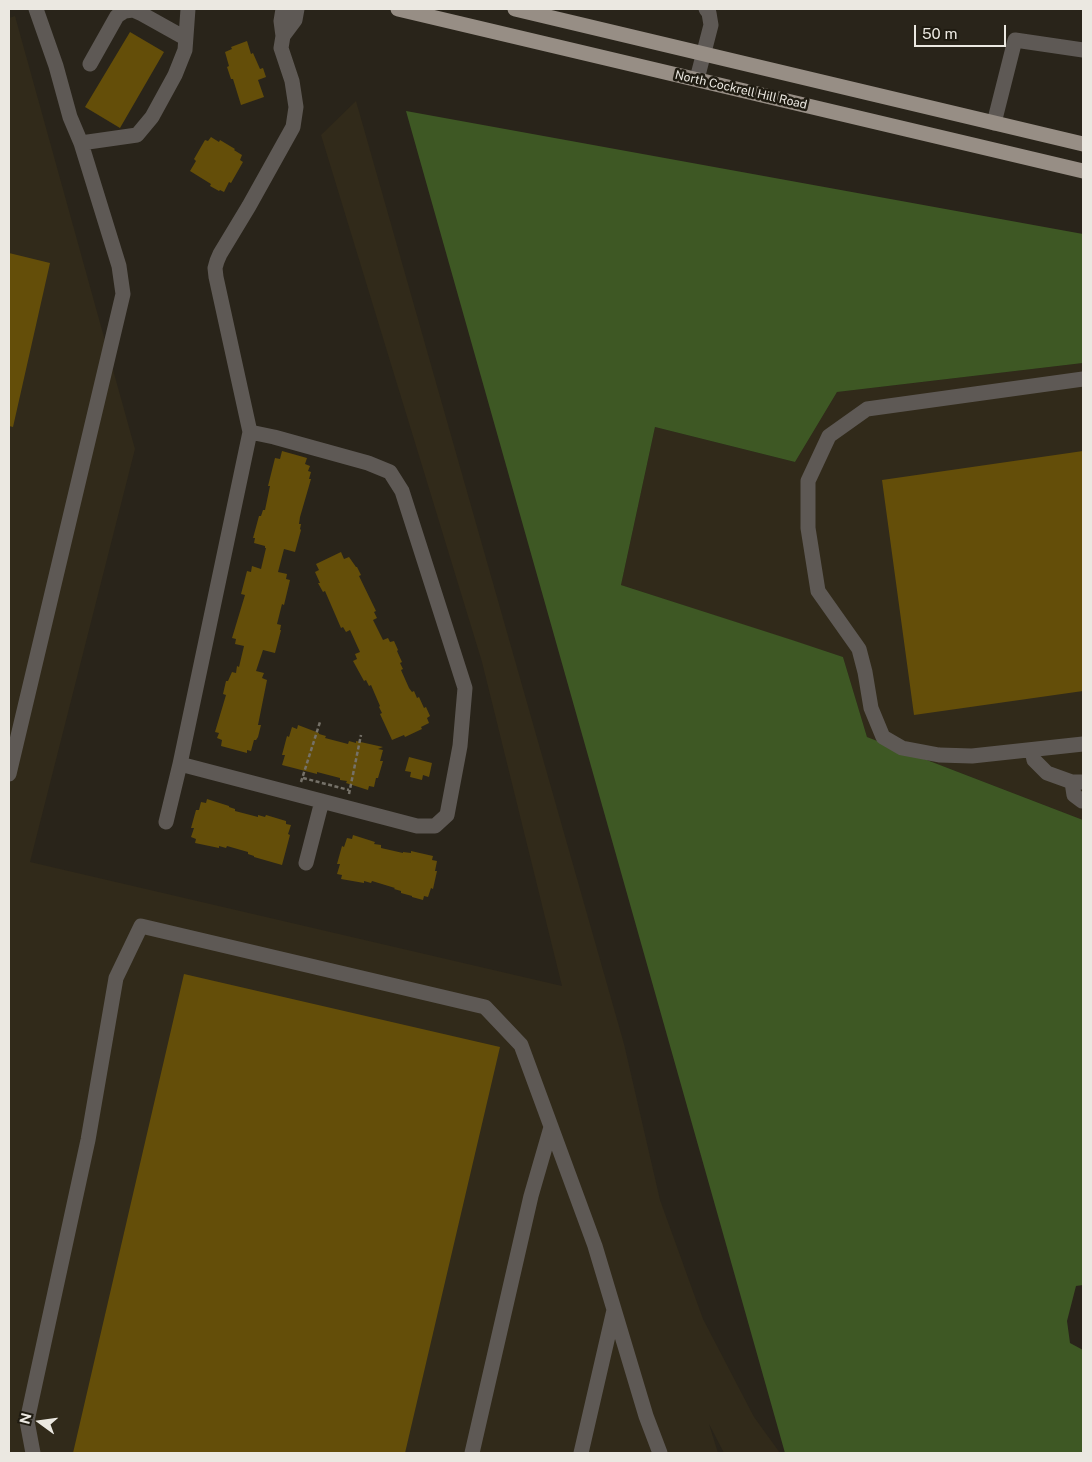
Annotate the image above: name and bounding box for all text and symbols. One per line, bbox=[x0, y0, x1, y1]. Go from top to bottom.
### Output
scale bar bbox=[917, 15, 1010, 47]
text: 50 m bbox=[922, 25, 957, 42]
street label: North Cockrell Hill Road bbox=[674, 68, 808, 112]
north arrow bbox=[15, 1397, 65, 1447]
text: N bbox=[16, 1411, 35, 1426]

